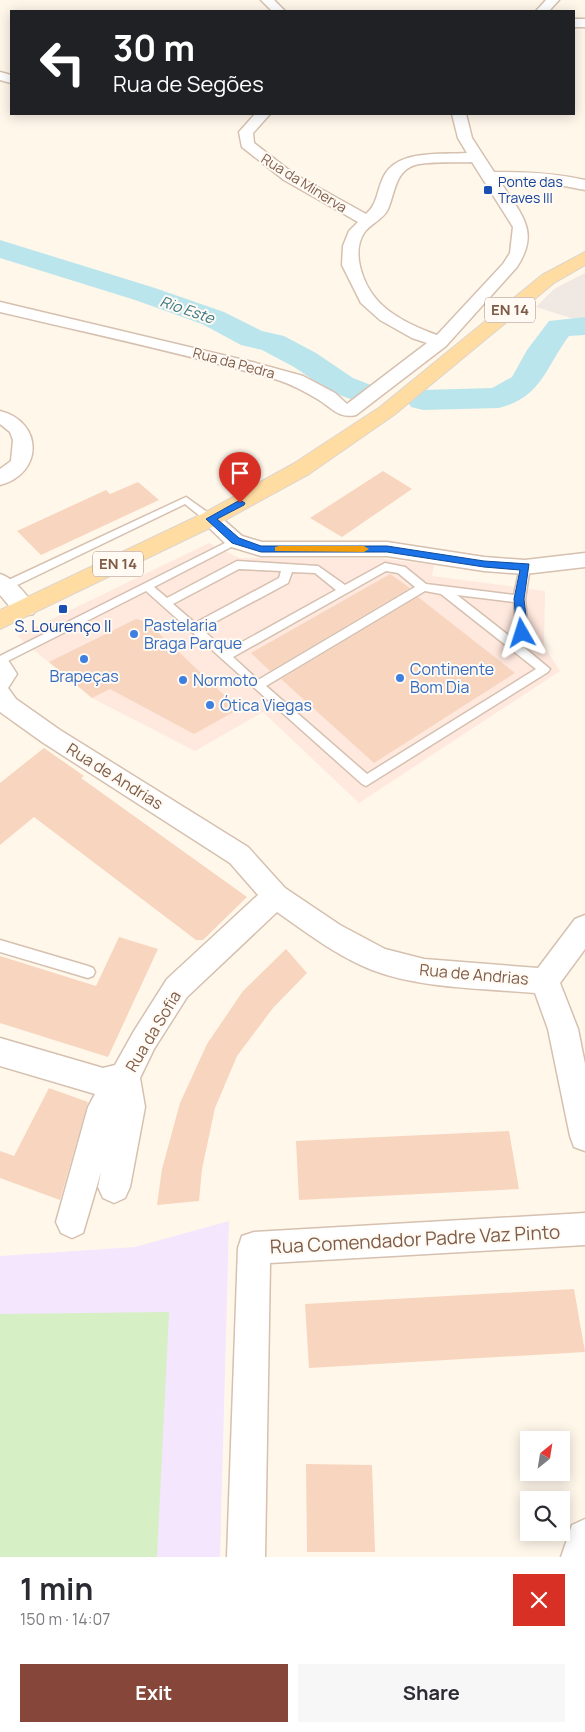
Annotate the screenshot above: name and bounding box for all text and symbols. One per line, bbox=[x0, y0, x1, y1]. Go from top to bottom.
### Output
text: 30 m bbox=[113, 24, 195, 72]
icon: left bbox=[30, 30, 95, 95]
text: Rua de Segões bbox=[113, 69, 264, 99]
street label: Rua da Minerva bbox=[258, 149, 351, 216]
place label: Ponte das Traves III bbox=[498, 172, 563, 207]
marker: Ponte das Traves III bbox=[482, 184, 494, 196]
water label: Rio Este bbox=[157, 291, 218, 329]
road number: EN 14 bbox=[485, 298, 535, 322]
street label: Rua da Pedra bbox=[191, 342, 277, 383]
pin bbox=[219, 452, 261, 503]
icon: arrive bbox=[226, 459, 254, 487]
road number: EN 14 bbox=[93, 552, 143, 576]
marker: S. Lourenço II bbox=[57, 603, 69, 615]
position arrow bbox=[495, 606, 547, 658]
place label: Pastelaria Braga Parque bbox=[144, 614, 242, 654]
place label: S. Lourenço II bbox=[15, 615, 111, 637]
marker: Pastelaria Braga Parque bbox=[128, 628, 140, 640]
marker: Brapeças bbox=[78, 653, 90, 665]
place label: Continente Bom Dia bbox=[410, 658, 494, 698]
place label: Brapeças bbox=[49, 665, 119, 687]
place label: Normoto bbox=[193, 669, 258, 691]
marker: Continente Bom Dia bbox=[394, 672, 406, 684]
marker: Normoto bbox=[177, 674, 189, 686]
place label: Ótica Viegas bbox=[220, 694, 312, 716]
marker: Ótica Viegas bbox=[204, 699, 216, 711]
street label: Rua de Andrias bbox=[63, 738, 167, 814]
street label: Rua de Andrias bbox=[418, 958, 530, 990]
street label: Rua da Sofia bbox=[120, 986, 186, 1076]
street label: Rua Comendador Padre Vaz Pinto bbox=[269, 1218, 561, 1260]
north arrow bbox=[520, 1431, 570, 1481]
map controls bbox=[520, 1431, 570, 1541]
button: search bbox=[520, 1491, 570, 1541]
text: 1 min bbox=[20, 1568, 93, 1609]
button: close bbox=[513, 1574, 565, 1626]
text: 150 m · 14:07 bbox=[20, 1608, 110, 1630]
button: Exit bbox=[20, 1664, 288, 1722]
button: Share bbox=[298, 1664, 565, 1722]

